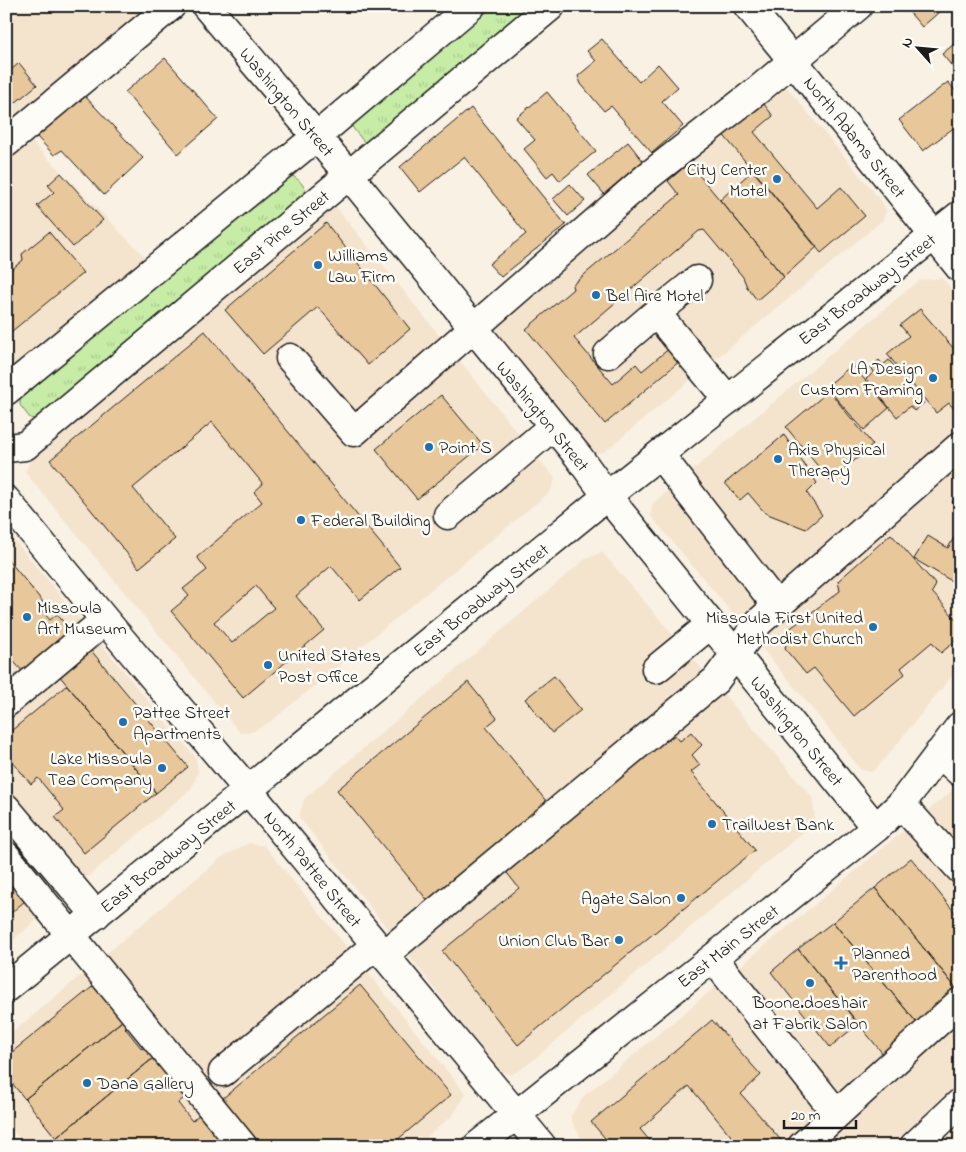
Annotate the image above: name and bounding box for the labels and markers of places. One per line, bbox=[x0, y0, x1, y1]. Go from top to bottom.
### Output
place label: City Center Motel bbox=[687, 158, 767, 205]
marker: City Center Motel bbox=[771, 173, 783, 185]
place label: Williams Law Firm bbox=[328, 244, 395, 291]
marker: Williams Law Firm bbox=[312, 259, 324, 271]
place label: Bel Aire Motel bbox=[605, 284, 704, 310]
marker: Bel Aire Motel bbox=[590, 289, 602, 301]
place label: LA Design Custom Framing bbox=[800, 357, 923, 405]
marker: LA Design Custom Framing bbox=[927, 372, 939, 384]
place label: Point S bbox=[439, 436, 492, 462]
place label: Axis Physical Therapy bbox=[788, 438, 885, 485]
marker: Point S bbox=[423, 441, 435, 453]
marker: Axis Physical Therapy bbox=[772, 453, 784, 465]
place label: Federal Building bbox=[310, 509, 431, 536]
marker: Federal Building bbox=[295, 514, 307, 526]
place label: Missoula Art Museum bbox=[37, 596, 127, 643]
place label: Missoula First United Methodist Church bbox=[706, 606, 863, 653]
marker: Missoula Art Museum bbox=[21, 611, 33, 623]
marker: Missoula First United Methodist Church bbox=[867, 621, 879, 633]
place label: United States Post Office bbox=[278, 644, 381, 691]
marker: United States Post Office bbox=[262, 659, 274, 671]
place label: Pattee Street Apartments bbox=[133, 701, 230, 748]
marker: Pattee Street Apartments bbox=[117, 716, 129, 728]
place label: Lake Missoula Tea Company bbox=[48, 747, 152, 794]
marker: Lake Missoula Tea Company bbox=[156, 762, 168, 774]
place label: TrailWest Bank bbox=[722, 813, 834, 839]
marker: TrailWest Bank bbox=[706, 818, 718, 830]
place label: Agate Salon bbox=[581, 887, 671, 914]
marker: Agate Salon bbox=[675, 892, 687, 904]
place label: Union Club Bar bbox=[498, 929, 609, 955]
marker: Union Club Bar bbox=[613, 934, 625, 946]
place label: Planned Parenthood bbox=[852, 942, 937, 989]
marker: Planned Parenthood bbox=[834, 956, 848, 970]
marker: Boone.doeshair at Fabrik Salon bbox=[804, 977, 816, 989]
place label: Boone.doeshair at Fabrik Salon bbox=[751, 991, 868, 1038]
place label: Dana Gallery bbox=[96, 1072, 194, 1098]
marker: Dana Gallery bbox=[81, 1077, 93, 1089]

